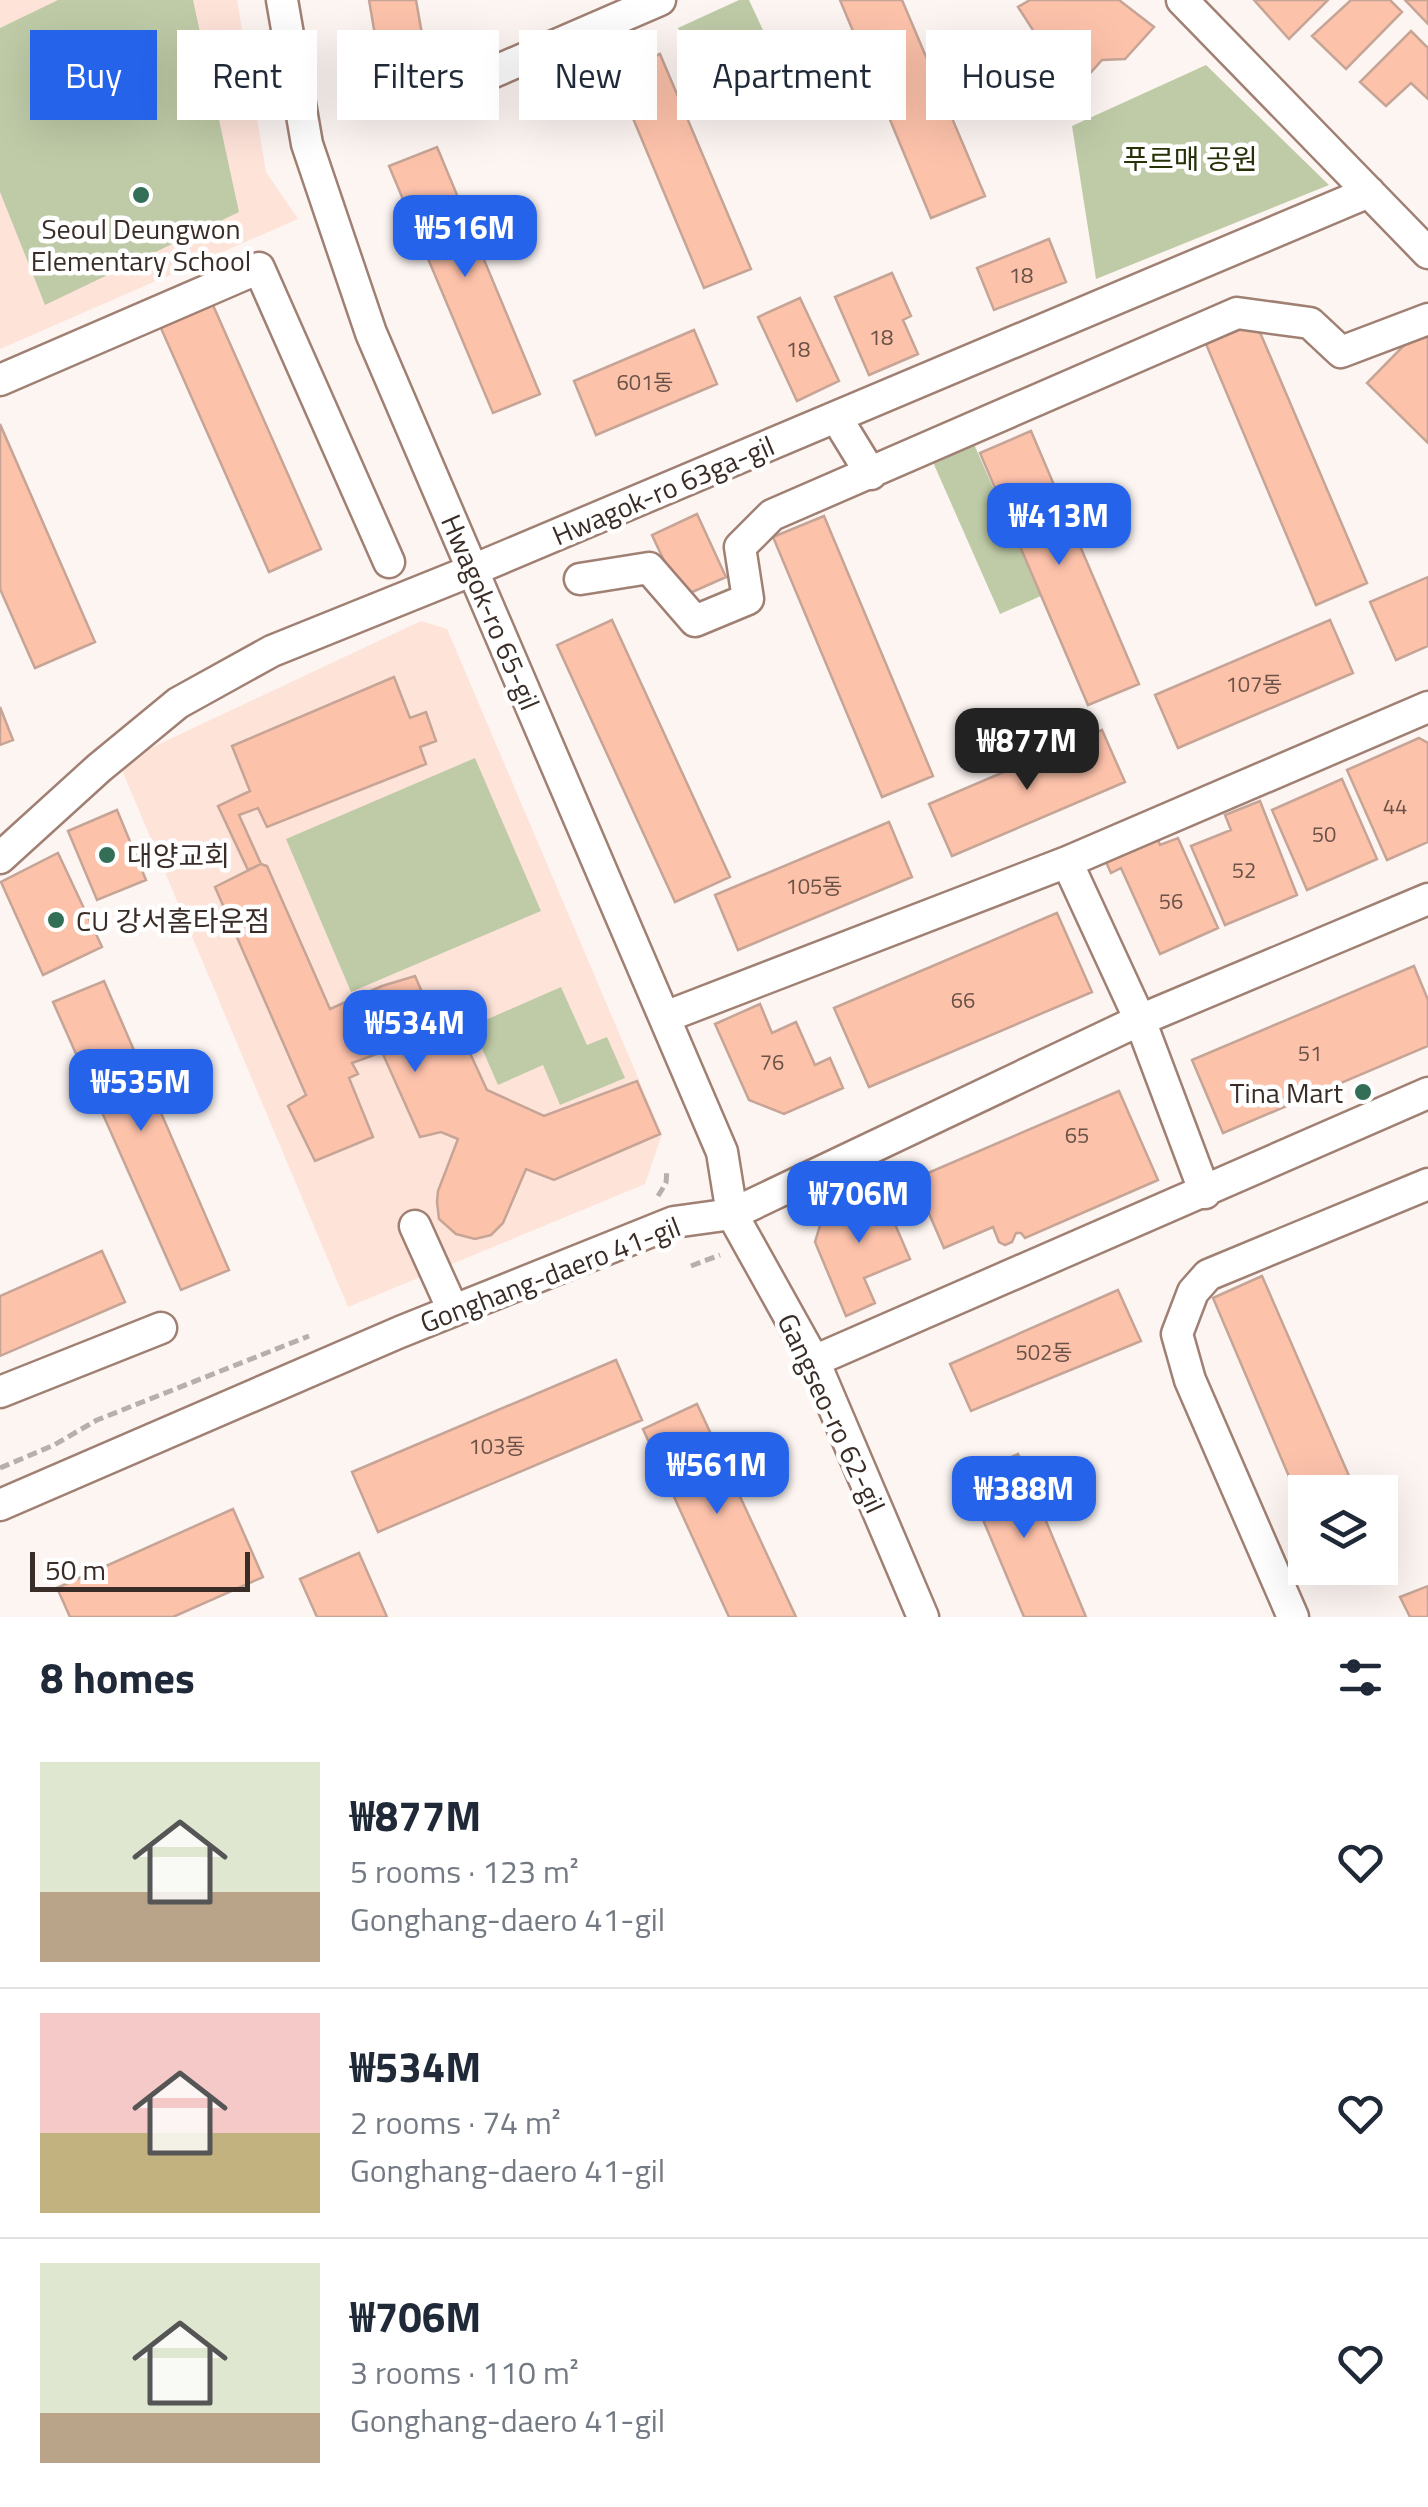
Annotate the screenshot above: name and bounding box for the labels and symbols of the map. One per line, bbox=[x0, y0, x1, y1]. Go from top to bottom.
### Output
park label: 푸르매 공원 bbox=[1123, 137, 1257, 180]
marker: Seoul Deungwon Elementary School bbox=[130, 184, 152, 206]
pin: ₩516M bbox=[395, 195, 535, 280]
place label: Seoul Deungwon Elementary School bbox=[31, 207, 251, 282]
house number: 18 bbox=[1009, 258, 1033, 292]
house number: 18 bbox=[869, 320, 893, 354]
house number: 18 bbox=[786, 332, 810, 366]
house number: 601동 bbox=[616, 365, 674, 399]
street label: Hwagok-ro 63ga-gil bbox=[545, 424, 781, 556]
pin: ₩413M bbox=[989, 483, 1129, 568]
street label: Hwagok-ro 65-gil bbox=[430, 507, 552, 717]
house number: 107동 bbox=[1225, 667, 1283, 701]
pin: ₩877M bbox=[957, 708, 1097, 793]
house number: 44 bbox=[1383, 789, 1407, 823]
house number: 50 bbox=[1312, 817, 1336, 851]
place label: 대양교회 bbox=[127, 834, 230, 877]
marker: 대양교회 bbox=[96, 844, 118, 866]
house number: 52 bbox=[1232, 853, 1256, 887]
house number: 105동 bbox=[785, 869, 843, 903]
house number: 56 bbox=[1159, 884, 1183, 918]
place label: CU 강서홈타운점 bbox=[76, 899, 270, 942]
marker: CU 강서홈타운점 bbox=[45, 909, 67, 931]
house number: 66 bbox=[951, 983, 975, 1017]
pin: ₩534M bbox=[345, 990, 485, 1075]
house number: 51 bbox=[1298, 1036, 1322, 1070]
house number: 76 bbox=[760, 1045, 784, 1079]
pin: ₩535M bbox=[71, 1049, 211, 1134]
place label: Tina Mart bbox=[1230, 1071, 1343, 1114]
marker: Tina Mart bbox=[1352, 1081, 1374, 1103]
house number: 65 bbox=[1065, 1118, 1089, 1152]
pin: ₩706M bbox=[789, 1161, 929, 1246]
street label: Gonghang-daero 41-gil bbox=[414, 1205, 686, 1343]
street label: Gangseo-ro 62-gil bbox=[767, 1306, 897, 1520]
house number: 502동 bbox=[1015, 1335, 1073, 1369]
house number: 103동 bbox=[468, 1429, 526, 1463]
pin: ₩561M bbox=[647, 1432, 787, 1517]
pin: ₩388M bbox=[954, 1456, 1094, 1541]
scale bar bbox=[30, 1547, 250, 1592]

